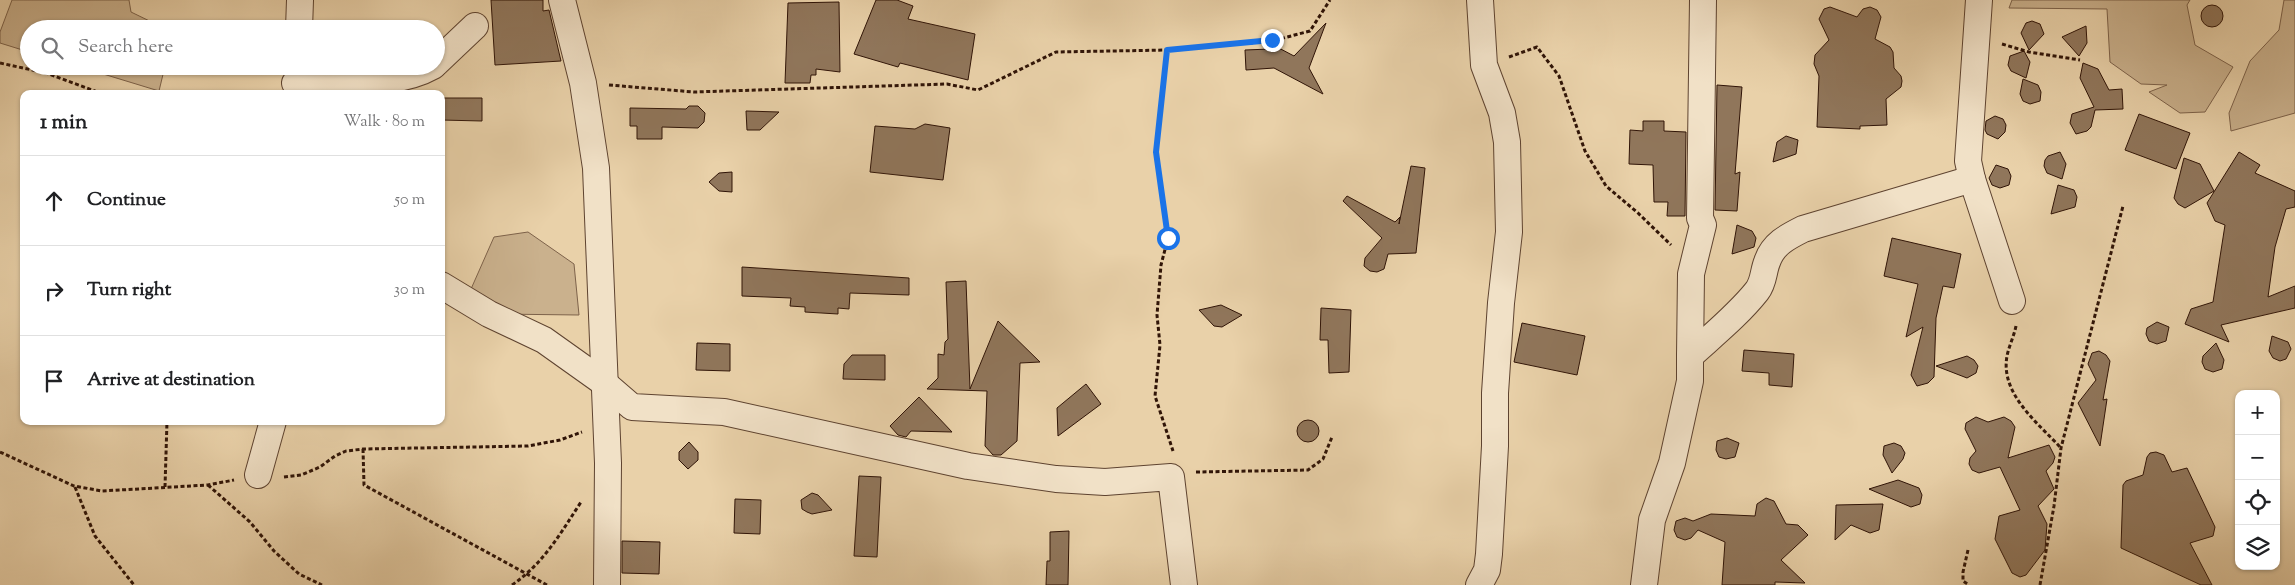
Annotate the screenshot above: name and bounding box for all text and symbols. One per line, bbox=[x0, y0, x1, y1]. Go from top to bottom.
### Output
search box bbox=[20, 20, 445, 75]
route end bbox=[1261, 29, 1284, 52]
icon: search bbox=[38, 34, 66, 62]
text: Search here bbox=[78, 34, 173, 61]
text: 1 min bbox=[40, 108, 87, 138]
text: Walk · 80 m bbox=[343, 111, 425, 134]
icon: ahead bbox=[40, 187, 68, 215]
text: Continue bbox=[87, 187, 166, 214]
text: 50 m bbox=[394, 189, 425, 212]
route start bbox=[1157, 227, 1180, 250]
icon: right bbox=[40, 277, 68, 305]
text: Turn right bbox=[87, 277, 171, 304]
text: 30 m bbox=[394, 279, 425, 302]
icon: arrive bbox=[40, 367, 68, 395]
text: Arrive at destination bbox=[87, 367, 255, 394]
map controls bbox=[2235, 390, 2280, 570]
button: + bbox=[2235, 390, 2280, 435]
button: − bbox=[2235, 435, 2280, 480]
button: locate bbox=[2235, 480, 2280, 525]
button: layers bbox=[2235, 525, 2280, 570]

